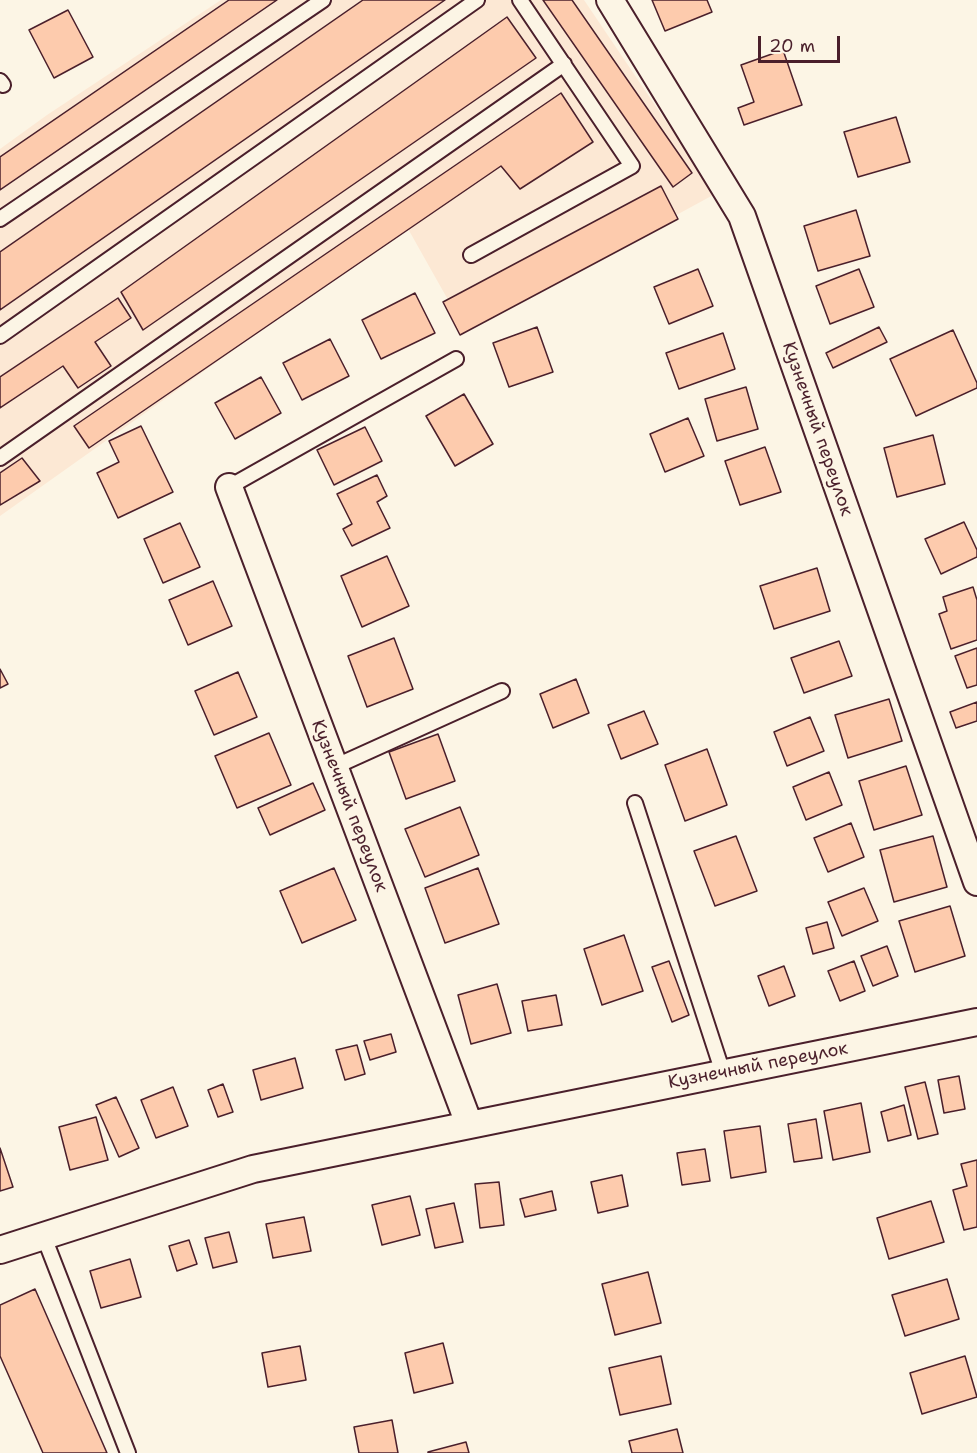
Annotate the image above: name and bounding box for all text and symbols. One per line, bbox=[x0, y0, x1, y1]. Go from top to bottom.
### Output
scale bar bbox=[761, 24, 844, 62]
text: 20 m bbox=[769, 34, 815, 58]
street label: Кузнечный переулок bbox=[777, 339, 857, 519]
street label: Кузнечный переулок bbox=[306, 717, 392, 895]
street label: Кузнечный переулок bbox=[666, 1038, 850, 1094]

